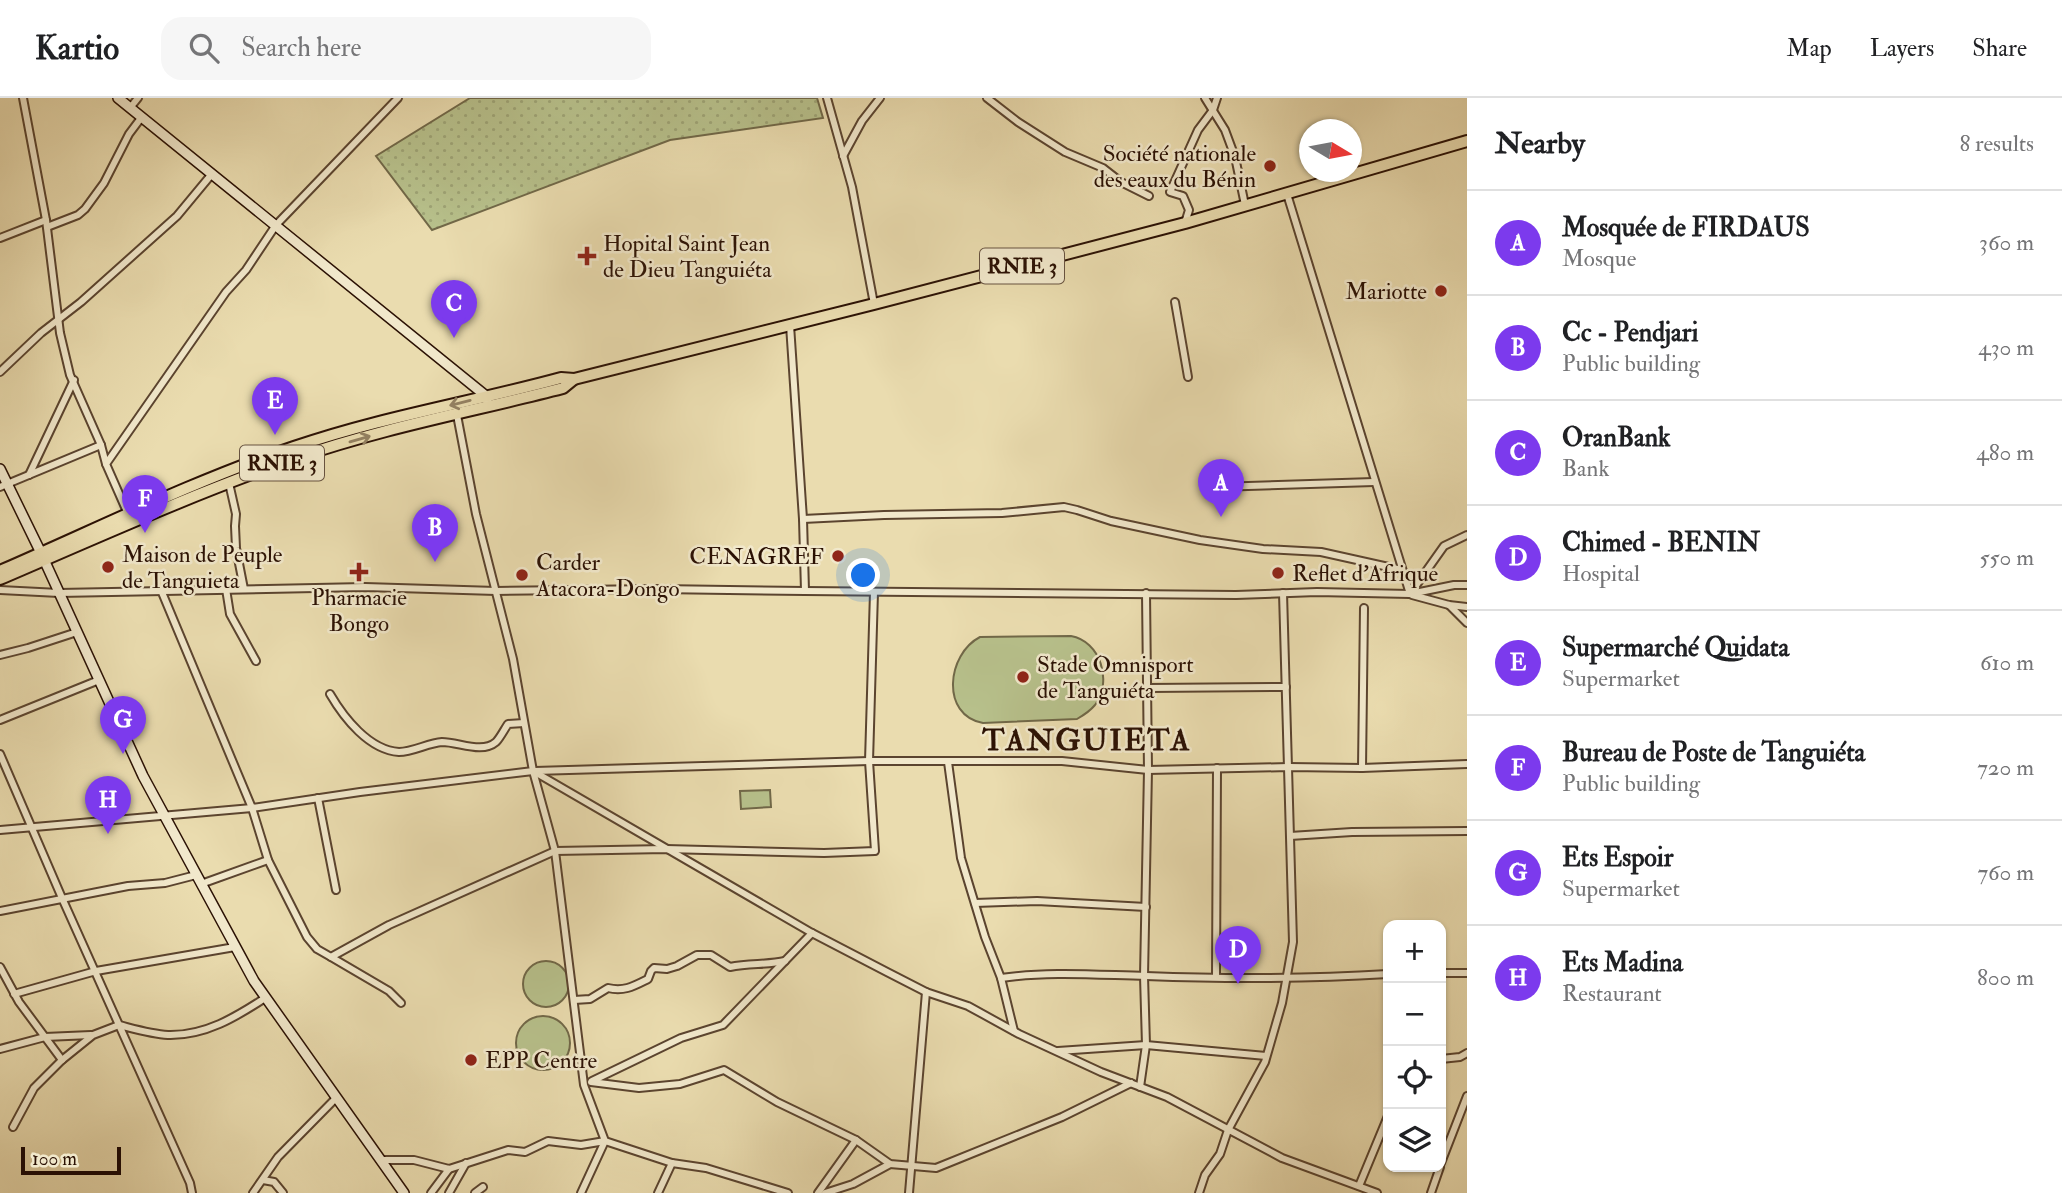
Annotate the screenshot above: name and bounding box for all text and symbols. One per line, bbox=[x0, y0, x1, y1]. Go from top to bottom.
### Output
search box bbox=[161, 17, 651, 80]
text: Kartio bbox=[35, 28, 119, 69]
icon: search bbox=[185, 29, 223, 67]
text: Search here bbox=[241, 32, 361, 64]
text: Map bbox=[1787, 33, 1832, 64]
text: Layers bbox=[1870, 33, 1934, 64]
text: Share bbox=[1972, 33, 2027, 64]
north arrow bbox=[1299, 119, 1362, 182]
text: Nearby bbox=[1495, 125, 1585, 162]
text: 8 results bbox=[1959, 129, 2034, 158]
place label: Société nationale des eaux du Bénin bbox=[1094, 139, 1256, 194]
marker: Société nationale des eaux du Bénin bbox=[1262, 158, 1278, 174]
text: Mosquée de FIRDAUS bbox=[1562, 212, 1810, 244]
text: A bbox=[1511, 228, 1525, 257]
text: 360 m bbox=[1979, 228, 2034, 257]
place label: Hopital Saint Jean de Dieu Tanguiéta bbox=[603, 229, 772, 284]
text: Mosque bbox=[1562, 244, 1636, 273]
marker: Hopital Saint Jean de Dieu Tanguiéta bbox=[577, 246, 597, 266]
road number: RNIE 3 bbox=[980, 248, 1064, 284]
place label: Mariotte bbox=[1345, 277, 1427, 306]
pin: C bbox=[431, 280, 477, 338]
marker: Mariotte bbox=[1433, 283, 1449, 299]
text: Cc - Pendjari bbox=[1562, 317, 1698, 349]
text: B bbox=[1510, 333, 1526, 362]
text: 430 m bbox=[1978, 333, 2034, 362]
text: Public building bbox=[1562, 349, 1700, 378]
pin: E bbox=[252, 377, 298, 435]
one-way arrow bbox=[449, 397, 472, 410]
text: OranBank bbox=[1562, 422, 1671, 454]
one-way arrow bbox=[349, 431, 371, 444]
text: C bbox=[1510, 438, 1526, 467]
text: 480 m bbox=[1976, 438, 2034, 467]
road number: RNIE 3 bbox=[240, 446, 324, 480]
text: Bank bbox=[1562, 454, 1609, 483]
pin: A bbox=[1198, 459, 1244, 517]
pin: F bbox=[122, 475, 168, 533]
pin: B bbox=[412, 504, 458, 562]
text: Chimed - BENIN bbox=[1562, 527, 1760, 559]
place label: Maison de Peuple de Tanguieta bbox=[122, 540, 283, 595]
place label: CENAGREF bbox=[689, 542, 824, 571]
text: D bbox=[1509, 543, 1527, 572]
text: 550 m bbox=[1980, 543, 2034, 572]
place label: Carder Atacora-Dongo bbox=[535, 548, 680, 603]
marker: CENAGREF bbox=[830, 548, 846, 564]
your location bbox=[846, 558, 880, 592]
marker: Maison de Peuple de Tanguieta bbox=[100, 559, 116, 575]
place label: Reflet d'Afrique bbox=[1292, 559, 1439, 588]
text: Hospital bbox=[1562, 559, 1640, 588]
marker: Pharmacie Bongo bbox=[351, 564, 367, 580]
marker: Reflet d'Afrique bbox=[1270, 565, 1286, 581]
marker: Carder Atacora-Dongo bbox=[514, 567, 530, 583]
place label: Pharmacie Bongo bbox=[311, 583, 407, 638]
text: Supermarché Quidata bbox=[1562, 632, 1789, 664]
text: E bbox=[1510, 648, 1526, 677]
text: 610 m bbox=[1980, 648, 2034, 677]
place label: Stade Omnisport de Tanguiéta bbox=[1037, 650, 1194, 705]
text: Supermarket bbox=[1562, 664, 1680, 693]
marker: Stade Omnisport de Tanguiéta bbox=[1015, 669, 1031, 685]
pin: G bbox=[100, 696, 146, 754]
district label: TANGUIETA bbox=[981, 722, 1192, 759]
text: Bureau de Poste de Tanguiéta bbox=[1562, 737, 1865, 769]
text: F bbox=[1511, 753, 1525, 782]
text: 720 m bbox=[1977, 753, 2034, 782]
text: Public building bbox=[1562, 769, 1700, 798]
pin: H bbox=[85, 776, 131, 834]
text: Ets Espoir bbox=[1562, 842, 1673, 874]
text: G bbox=[1508, 858, 1528, 887]
text: 760 m bbox=[1977, 858, 2034, 887]
text: Supermarket bbox=[1562, 874, 1680, 903]
map controls bbox=[1383, 920, 1446, 1172]
button: + bbox=[1383, 920, 1446, 983]
pin: D bbox=[1215, 926, 1261, 984]
text: Ets Madina bbox=[1562, 947, 1683, 979]
text: H bbox=[1509, 963, 1527, 992]
text: 800 m bbox=[1977, 963, 2034, 992]
text: Restaurant bbox=[1562, 979, 1662, 1008]
button: − bbox=[1383, 983, 1446, 1046]
place label: EPP Centre bbox=[485, 1046, 597, 1075]
button: locate bbox=[1383, 1046, 1446, 1109]
marker: EPP Centre bbox=[463, 1052, 479, 1068]
button: layers bbox=[1383, 1109, 1446, 1172]
scale bar bbox=[21, 1144, 121, 1176]
text: 100 m bbox=[32, 1147, 77, 1171]

